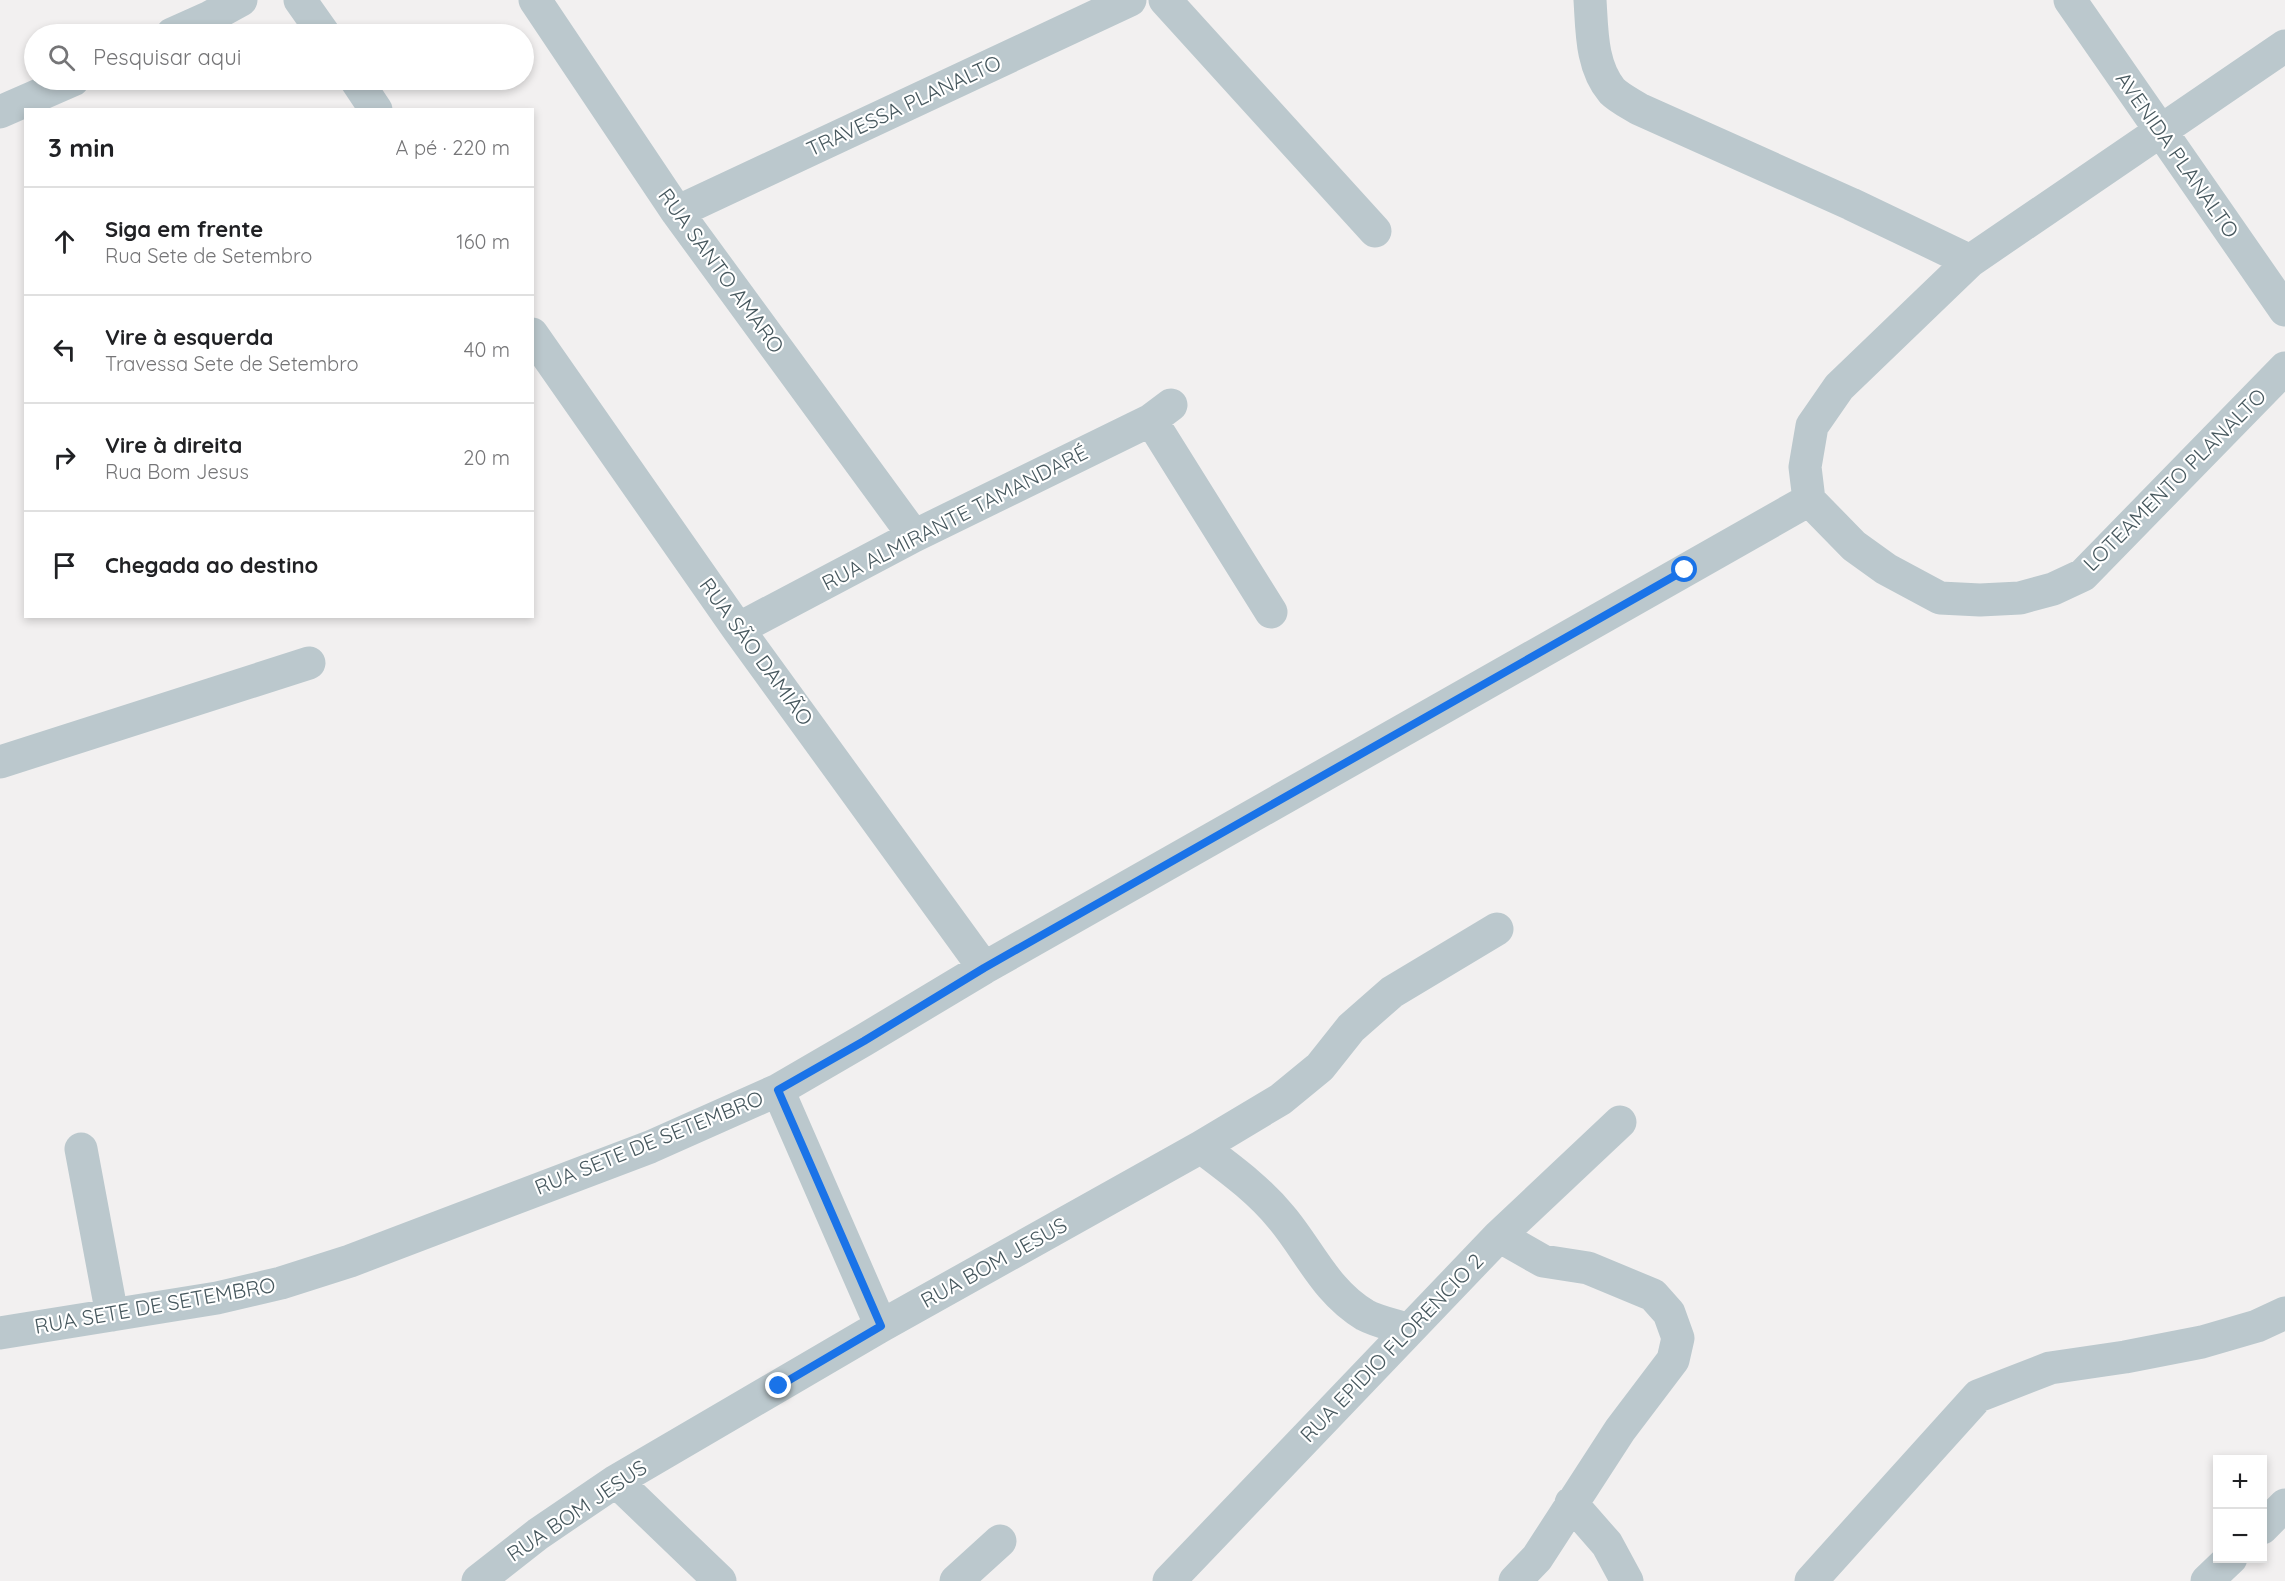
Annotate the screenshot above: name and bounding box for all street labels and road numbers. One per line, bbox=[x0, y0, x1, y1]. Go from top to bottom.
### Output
street label: TRAVESSA PLANALTO bbox=[802, 49, 1005, 162]
street label: AVENIDA PLANALTO bbox=[2111, 66, 2245, 243]
street label: RUA SANTO AMARO bbox=[653, 183, 790, 358]
street label: LOTEAMENTO PLANALTO bbox=[2077, 382, 2271, 576]
street label: RUA ALMIRANTE TAMANDARÉ bbox=[817, 439, 1092, 596]
street label: RUA SÃO DAMIÃO bbox=[695, 573, 819, 730]
street label: RUA SETE DE SETEMBRO bbox=[531, 1084, 767, 1200]
street label: RUA BOM JESUS bbox=[916, 1211, 1071, 1313]
street label: RUA EPIDIO FLORENCIO 2 bbox=[1294, 1247, 1488, 1447]
street label: RUA SETE DE SETEMBRO bbox=[32, 1271, 277, 1339]
street label: RUA BOM JESUS bbox=[502, 1454, 651, 1567]

